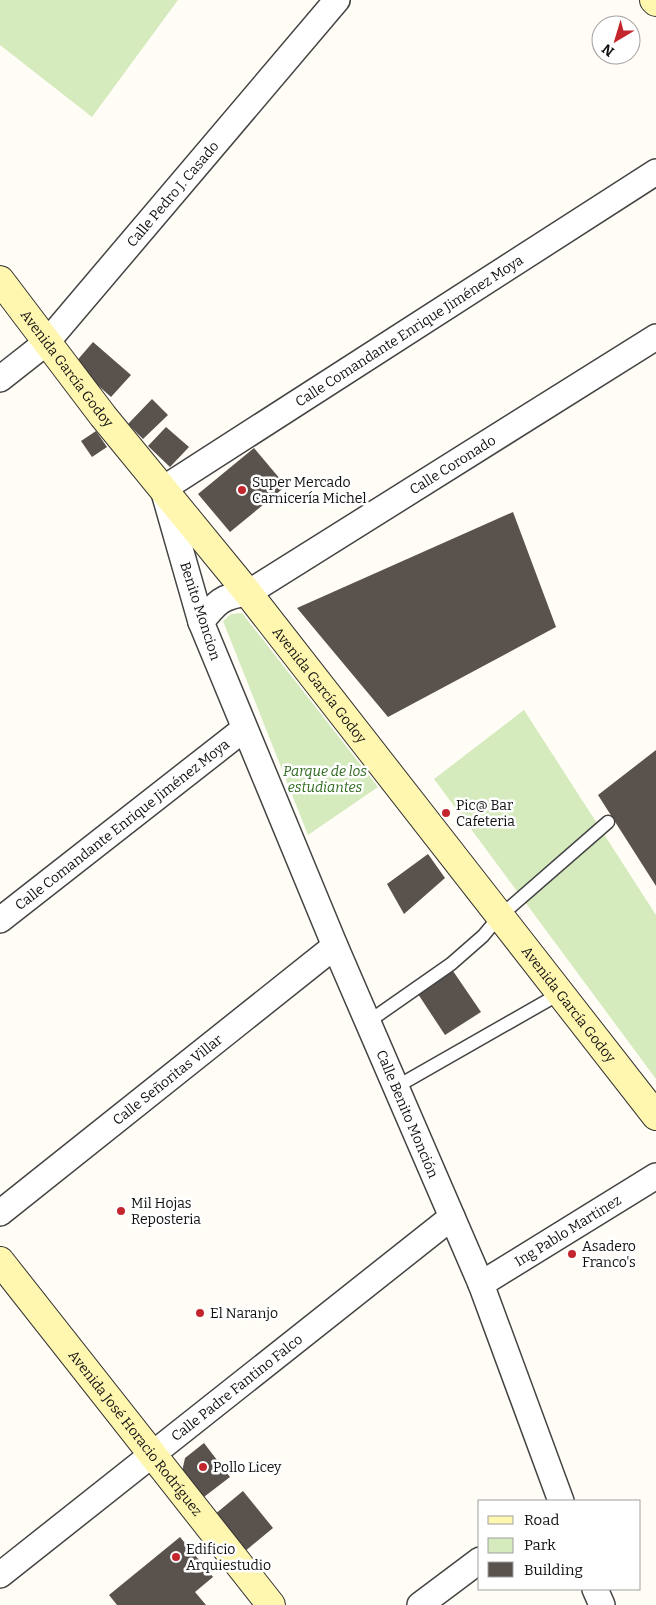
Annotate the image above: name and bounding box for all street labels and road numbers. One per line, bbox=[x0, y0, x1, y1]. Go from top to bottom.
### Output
street label: Calle Pedro J. Casado bbox=[123, 138, 222, 250]
street label: Calle Comandante Enrique Jiménez Moya bbox=[292, 251, 526, 410]
street label: Avenida García Godoy bbox=[17, 306, 117, 431]
street label: Calle Coronado bbox=[406, 431, 499, 498]
street label: Benito Moncion bbox=[176, 560, 224, 663]
street label: Avenida García Godoy bbox=[269, 623, 371, 747]
street label: Calle Comandante Enrique Jiménez Moya bbox=[12, 735, 233, 914]
street label: Avenida García Godoy bbox=[518, 943, 620, 1066]
street label: Calle Señoritas Villar bbox=[109, 1031, 226, 1128]
street label: Calle Benito Monción bbox=[372, 1047, 442, 1181]
street label: Ing Pablo Martinez bbox=[511, 1191, 624, 1270]
street label: Calle Padre Fantino Falco bbox=[168, 1330, 306, 1445]
street label: Avenida José Horacio Rodríguez bbox=[65, 1347, 206, 1520]

